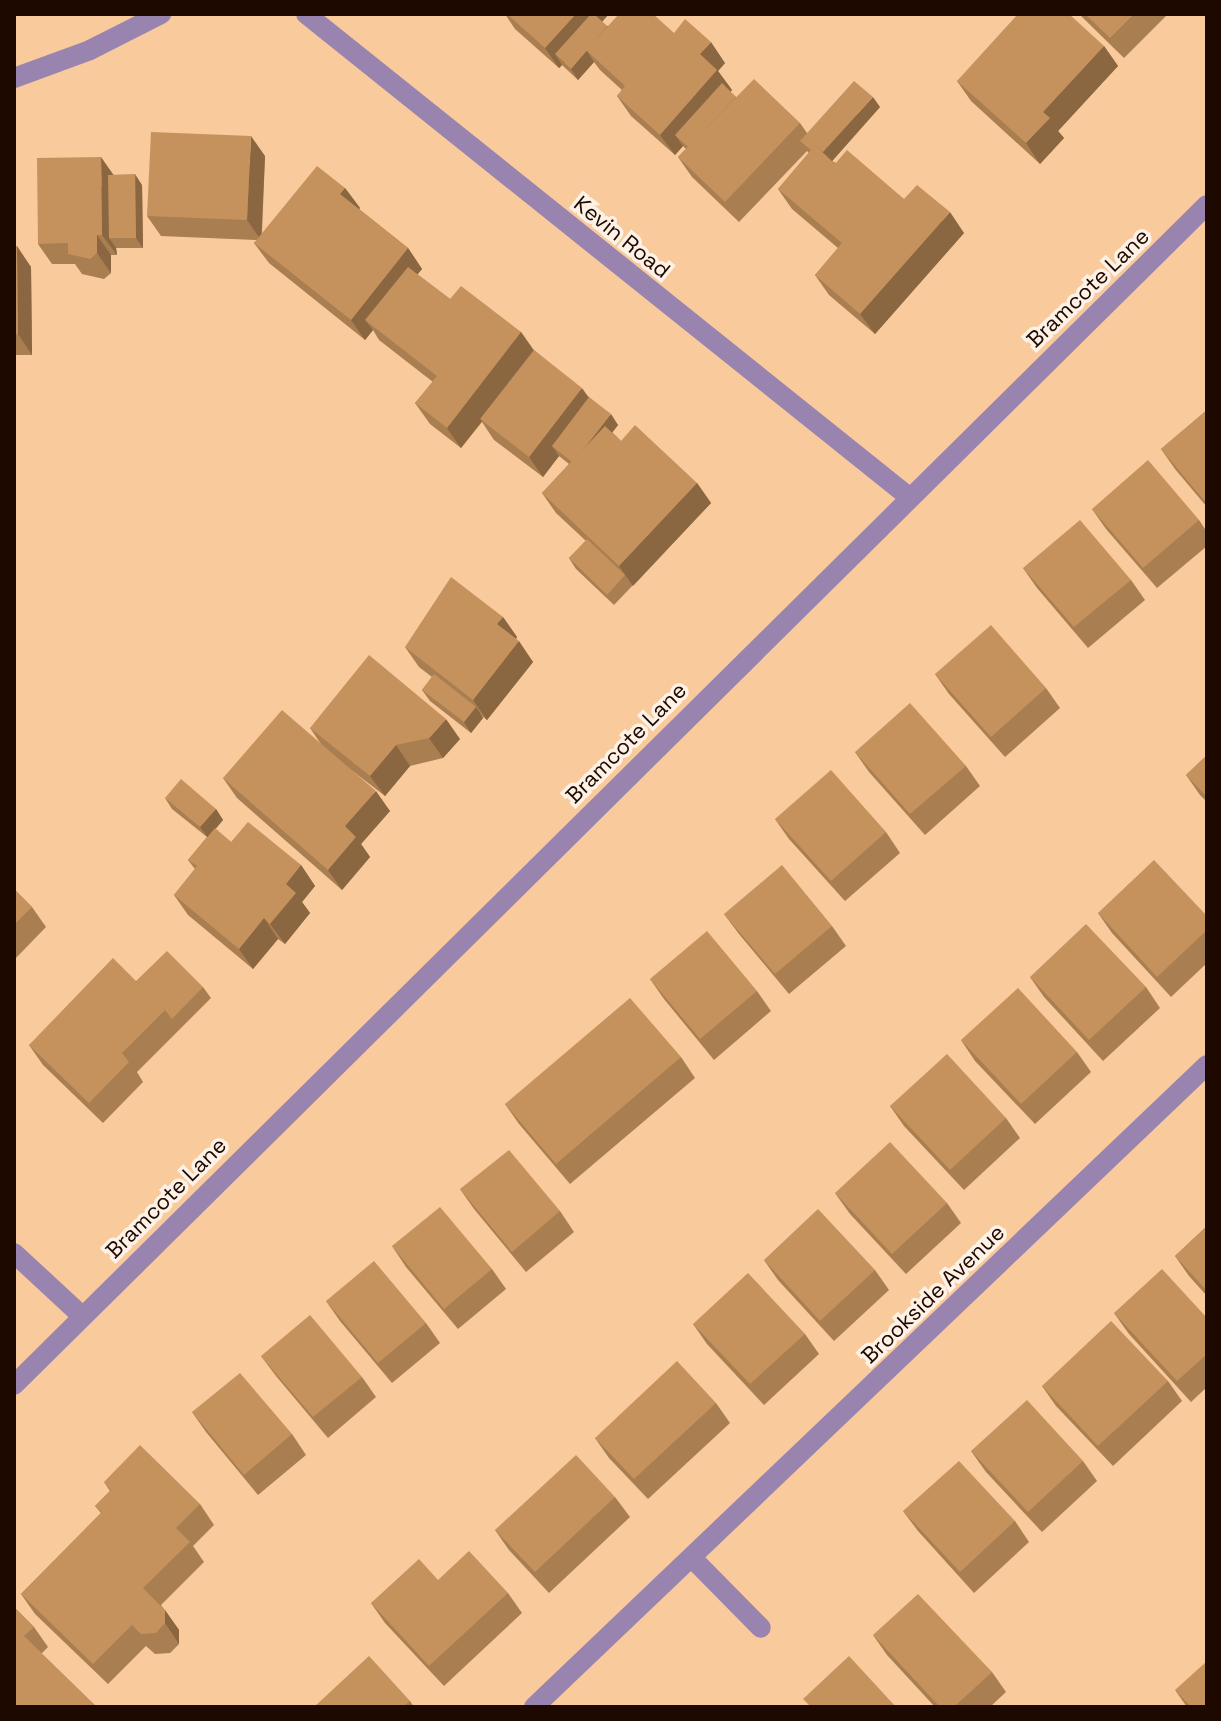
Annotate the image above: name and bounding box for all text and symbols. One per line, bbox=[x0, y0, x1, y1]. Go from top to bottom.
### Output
street label: Kevin Road bbox=[569, 190, 675, 284]
street label: Bramcote Lane bbox=[1021, 223, 1155, 353]
street label: Bramcote Lane bbox=[560, 677, 692, 809]
street label: Bramcote Lane bbox=[100, 1132, 232, 1264]
street label: Brookside Avenue bbox=[856, 1219, 1010, 1369]

